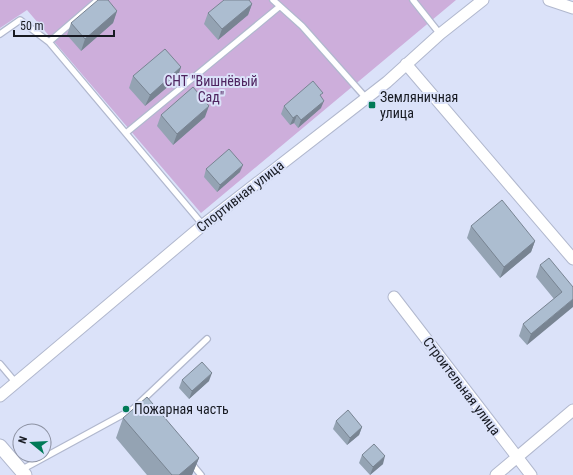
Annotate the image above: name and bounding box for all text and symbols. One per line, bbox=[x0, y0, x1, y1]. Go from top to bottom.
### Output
scale bar bbox=[14, 12, 114, 38]
text: 50 m bbox=[20, 19, 44, 33]
park label: СНТ "Вишнёвый Сад" bbox=[164, 73, 258, 105]
place label: Земляничная улица bbox=[380, 89, 458, 121]
marker: Земляничная улица bbox=[367, 100, 377, 110]
street label: Спортивная улица bbox=[193, 157, 287, 235]
street label: Строительная улица bbox=[420, 334, 504, 438]
place label: Пожарная часть bbox=[134, 401, 229, 417]
marker: Пожарная часть bbox=[121, 404, 131, 414]
north arrow bbox=[12, 423, 52, 463]
text: N bbox=[16, 435, 30, 445]

